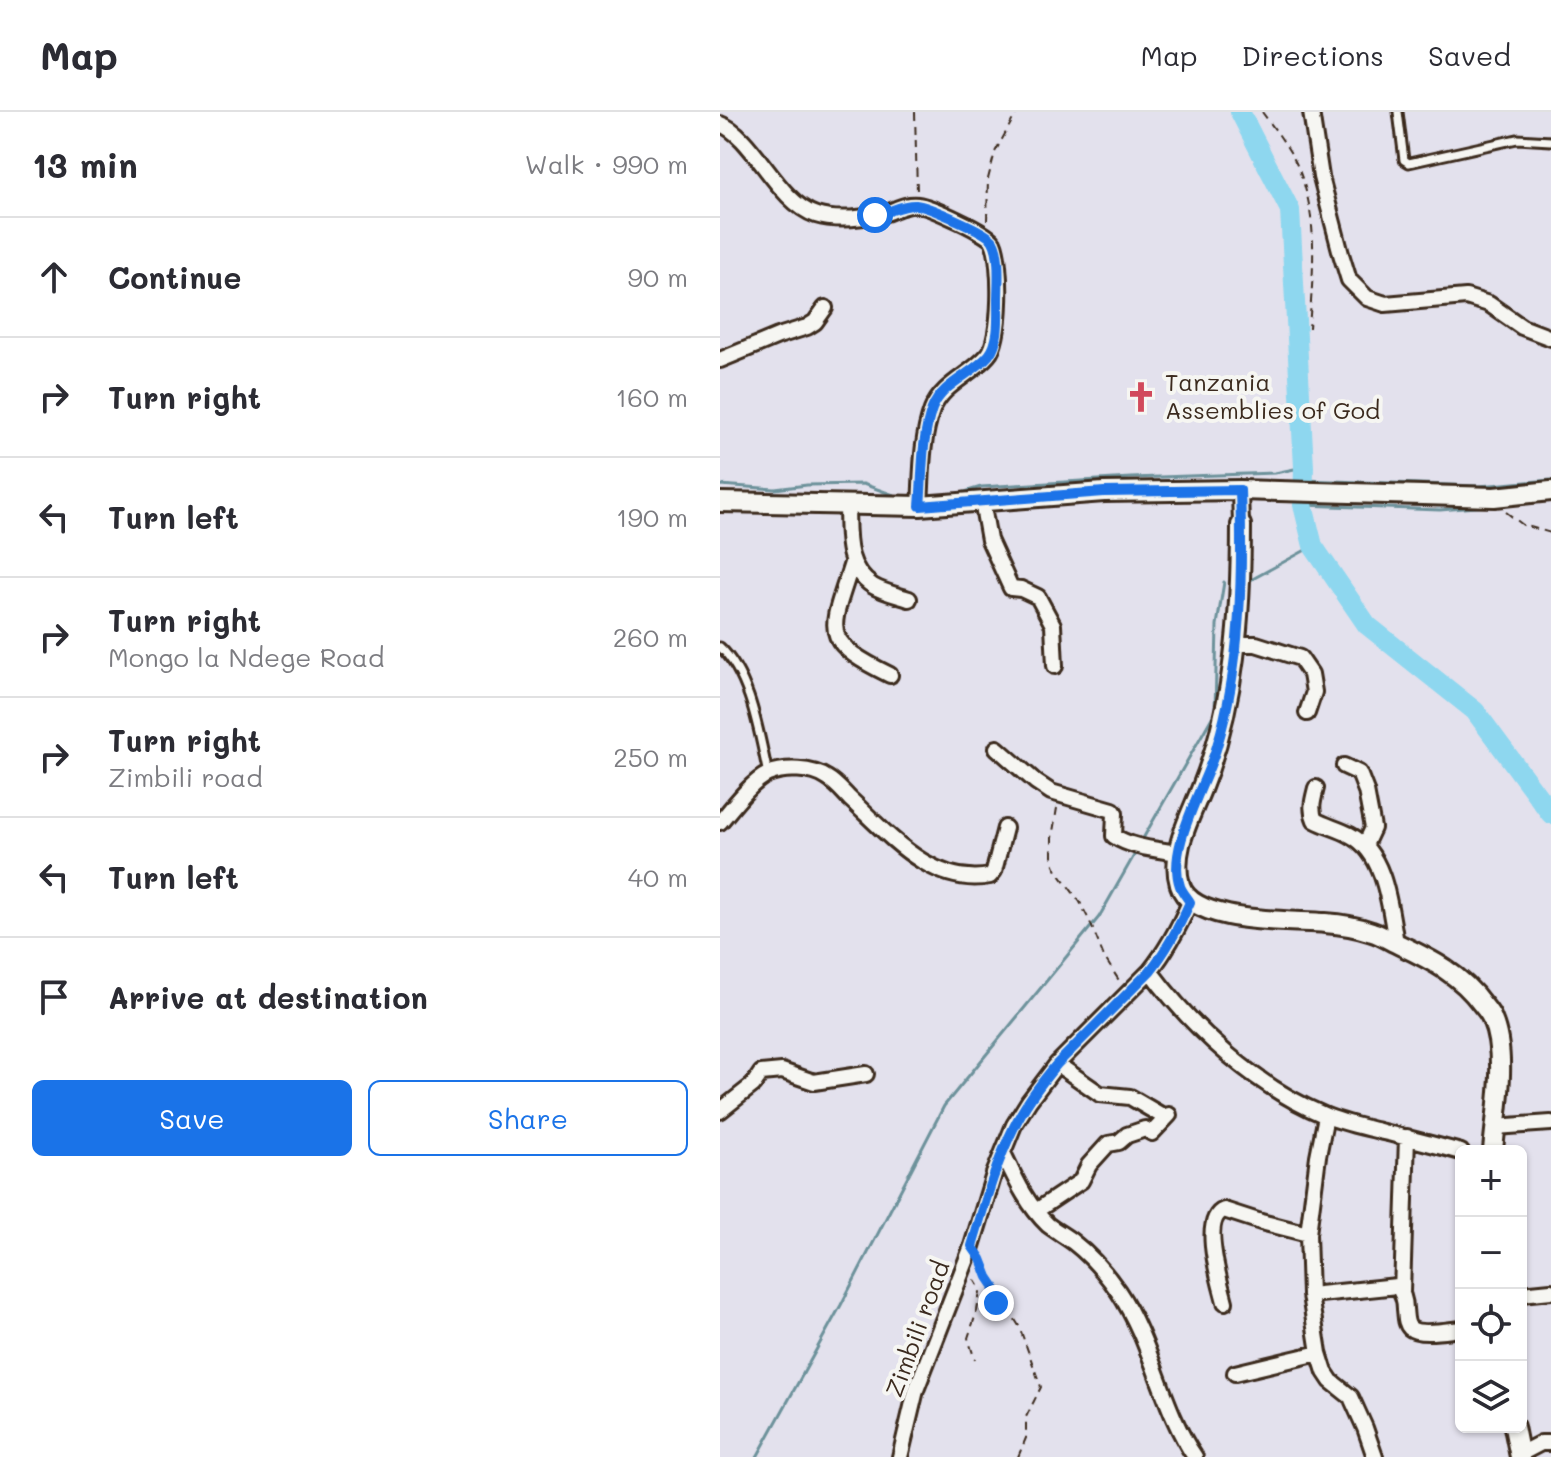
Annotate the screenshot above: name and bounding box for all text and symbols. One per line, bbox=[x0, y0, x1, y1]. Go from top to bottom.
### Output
text: Map bbox=[40, 30, 118, 80]
text: Map bbox=[1141, 37, 1198, 73]
text: Directions bbox=[1242, 37, 1384, 73]
text: Saved bbox=[1428, 37, 1511, 73]
text: 13 min bbox=[32, 142, 138, 187]
text: Walk · 990 m bbox=[525, 147, 688, 181]
route start bbox=[857, 197, 893, 233]
icon: ahead bbox=[32, 255, 76, 299]
text: Continue bbox=[108, 257, 241, 297]
text: 90 m bbox=[628, 260, 688, 294]
place label: Tanzania Assemblies of God bbox=[1165, 366, 1380, 425]
icon: right bbox=[32, 375, 76, 419]
text: Turn right bbox=[108, 377, 261, 417]
text: 160 m bbox=[616, 380, 688, 414]
church icon: Tanzania Assemblies of God bbox=[1124, 380, 1158, 414]
icon: left bbox=[32, 495, 76, 539]
text: Turn left bbox=[108, 497, 239, 537]
text: 190 m bbox=[616, 500, 688, 534]
text: Turn right bbox=[108, 600, 261, 640]
icon: right bbox=[32, 615, 76, 659]
text: 260 m bbox=[613, 620, 688, 654]
text: Mongo la Ndege Road bbox=[108, 640, 384, 674]
text: Turn right bbox=[108, 720, 261, 760]
icon: right bbox=[32, 735, 76, 779]
text: 250 m bbox=[613, 740, 688, 774]
text: Zimbili road bbox=[108, 760, 263, 794]
icon: left bbox=[32, 855, 76, 899]
text: Turn left bbox=[108, 857, 239, 897]
text: 40 m bbox=[628, 860, 688, 894]
icon: arrive bbox=[32, 975, 76, 1019]
text: Arrive at destination bbox=[108, 977, 428, 1017]
button: Save bbox=[32, 1080, 352, 1156]
button: Share bbox=[368, 1080, 688, 1156]
map controls bbox=[1455, 1145, 1527, 1433]
button: + bbox=[1455, 1145, 1527, 1217]
button: − bbox=[1455, 1217, 1527, 1289]
street label: Zimbili road bbox=[878, 1256, 956, 1401]
route end bbox=[978, 1285, 1014, 1321]
button: locate bbox=[1455, 1289, 1527, 1361]
button: layers bbox=[1455, 1361, 1527, 1433]

